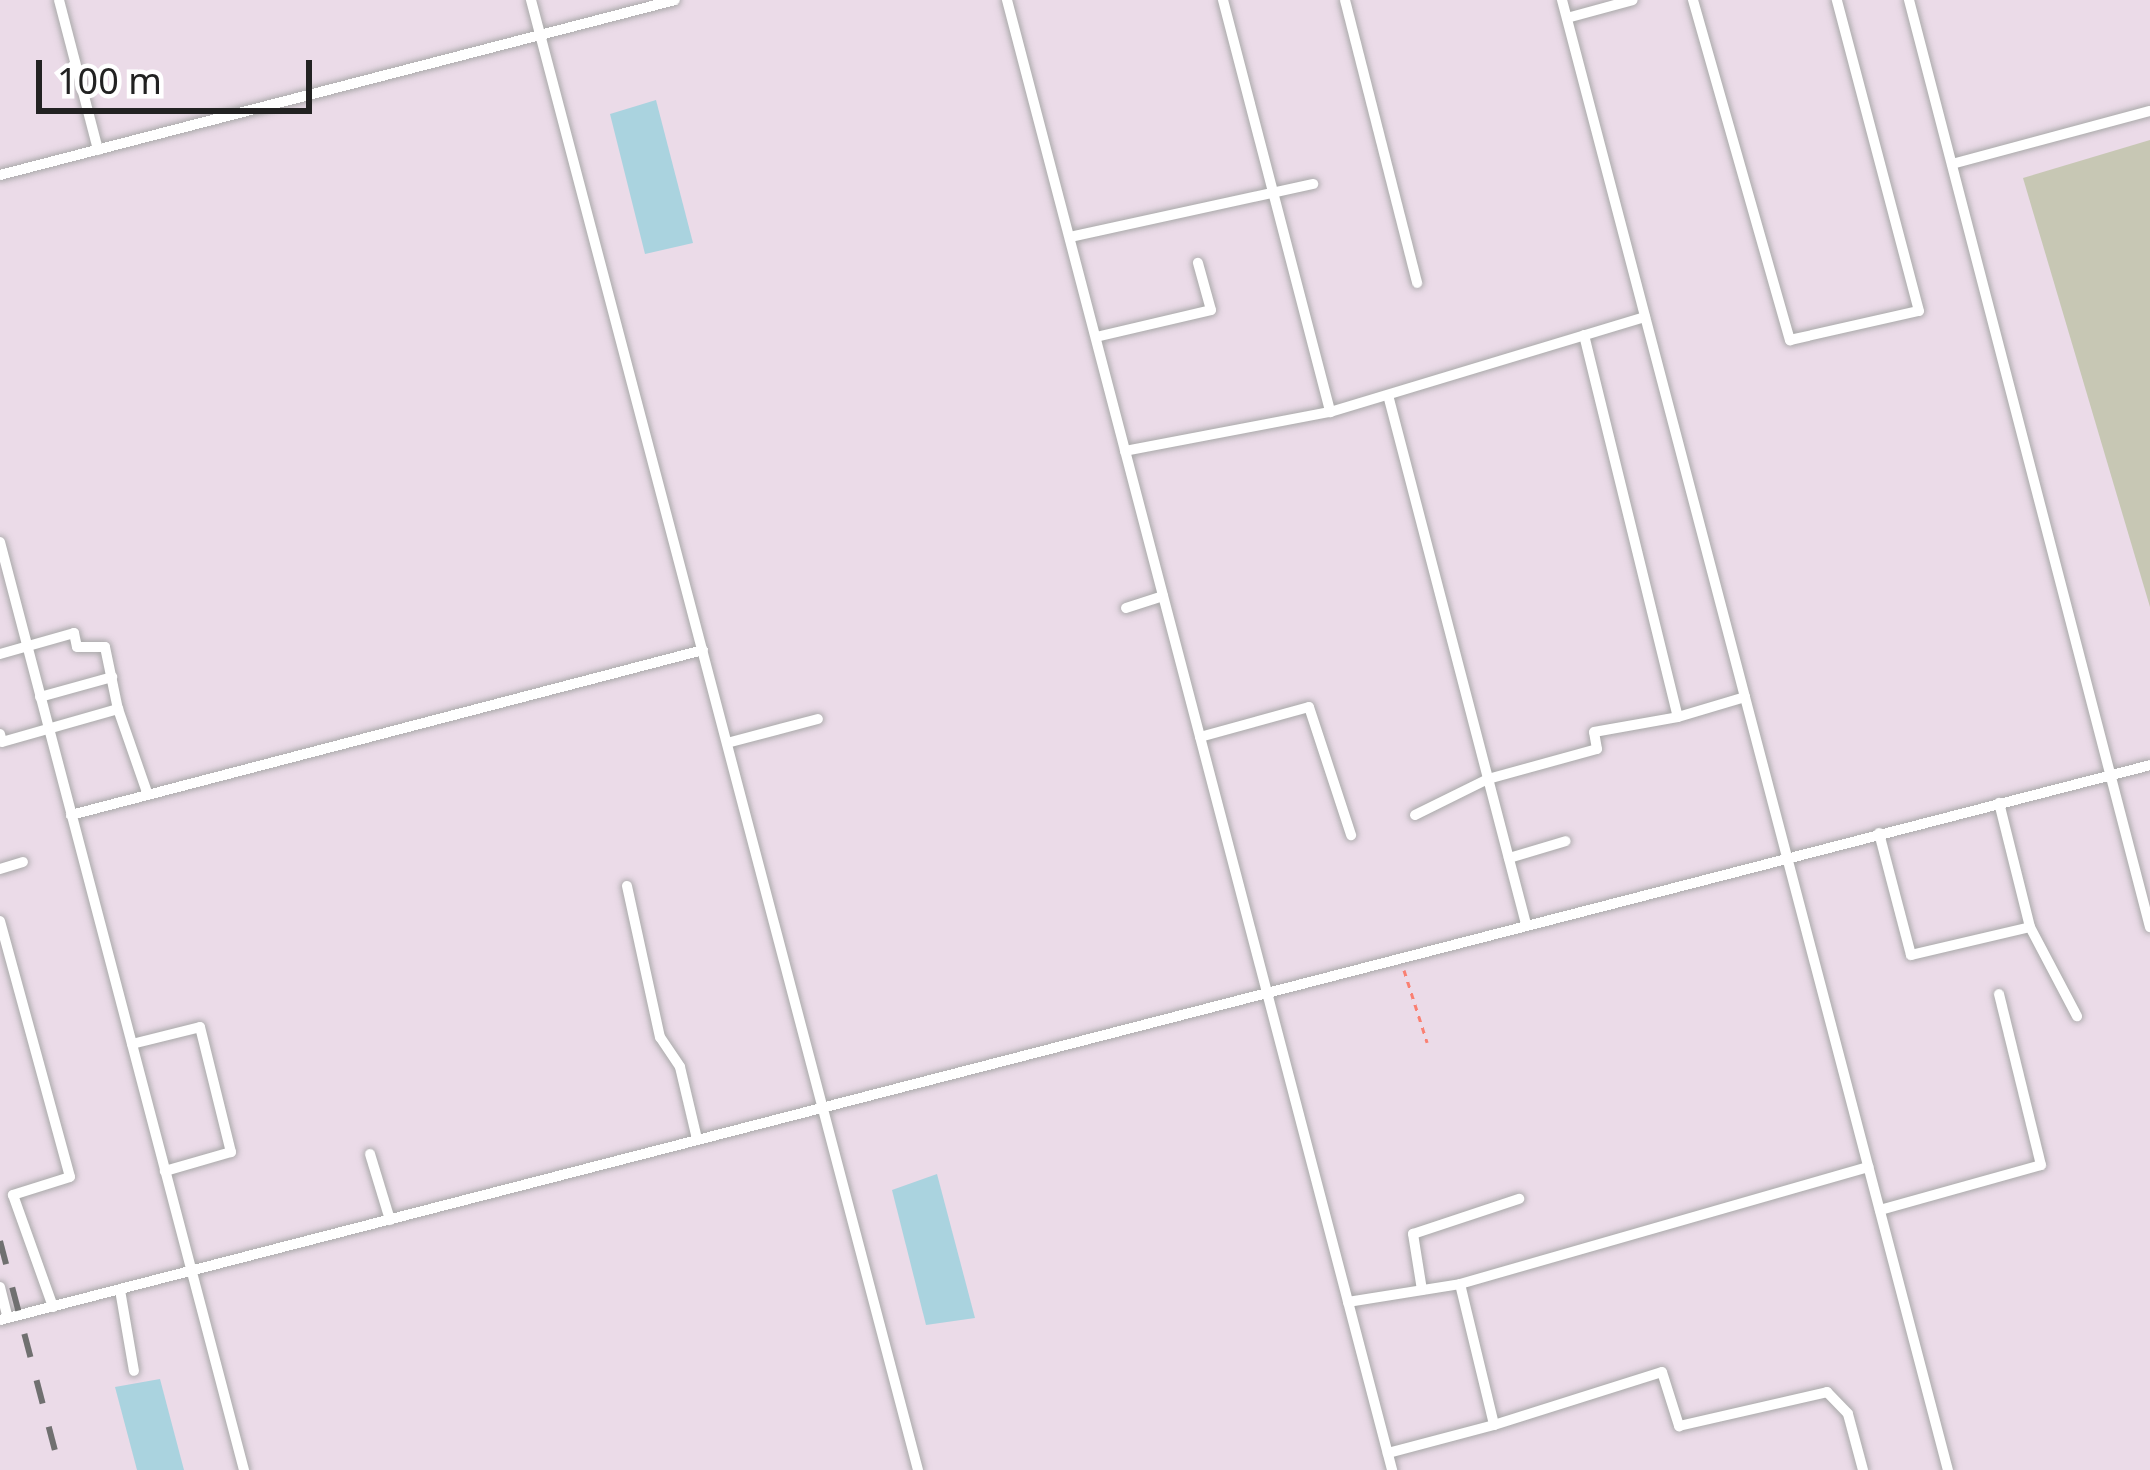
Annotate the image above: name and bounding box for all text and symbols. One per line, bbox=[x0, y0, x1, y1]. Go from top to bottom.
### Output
scale bar bbox=[42, 36, 318, 110]
text: 100 m bbox=[57, 56, 162, 105]

